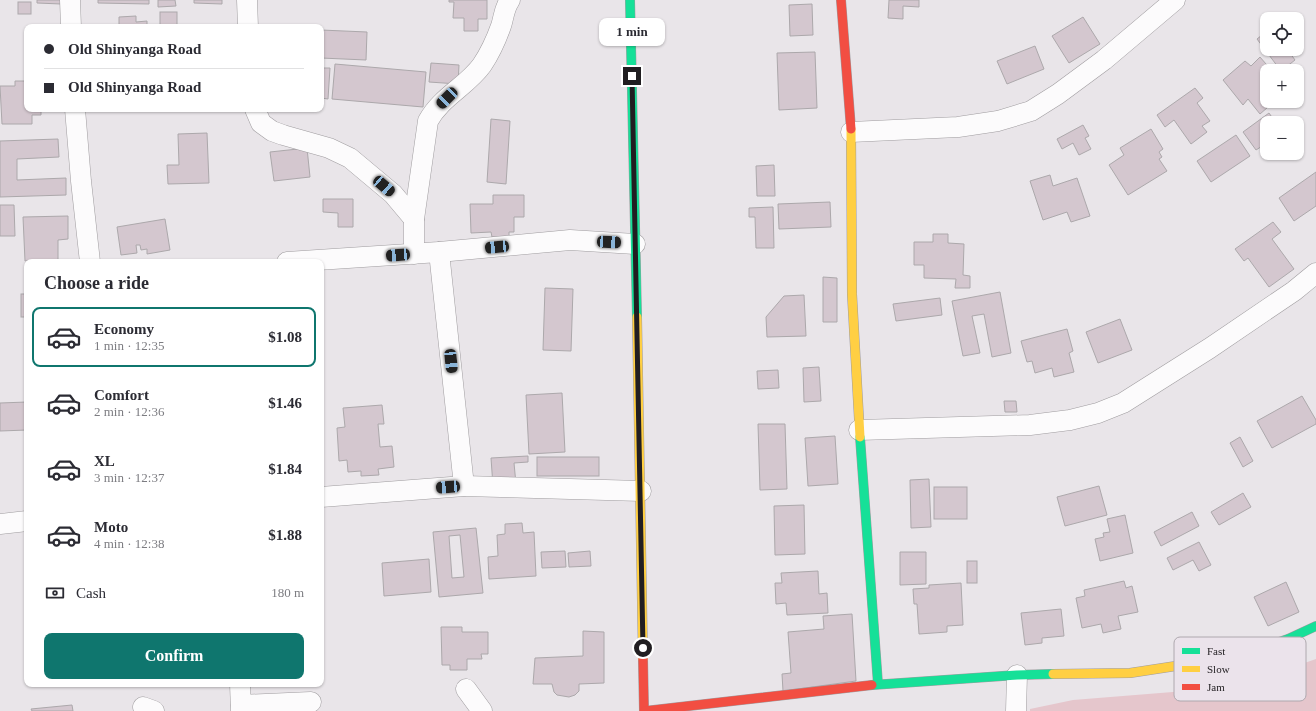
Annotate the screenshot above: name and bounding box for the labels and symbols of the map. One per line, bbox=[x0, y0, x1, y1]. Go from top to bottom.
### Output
callout: 1 min bbox=[599, 18, 665, 46]
route end bbox=[623, 67, 641, 85]
car bbox=[434, 85, 460, 111]
car bbox=[371, 174, 397, 198]
car bbox=[597, 235, 621, 249]
car bbox=[485, 240, 509, 254]
car bbox=[386, 248, 410, 262]
car bbox=[444, 348, 458, 374]
car bbox=[436, 480, 460, 494]
legend bbox=[1174, 637, 1306, 701]
route start bbox=[634, 639, 652, 657]
text: Fast bbox=[1207, 645, 1225, 657]
text: Slow bbox=[1207, 663, 1230, 675]
text: Jam bbox=[1207, 681, 1225, 693]

